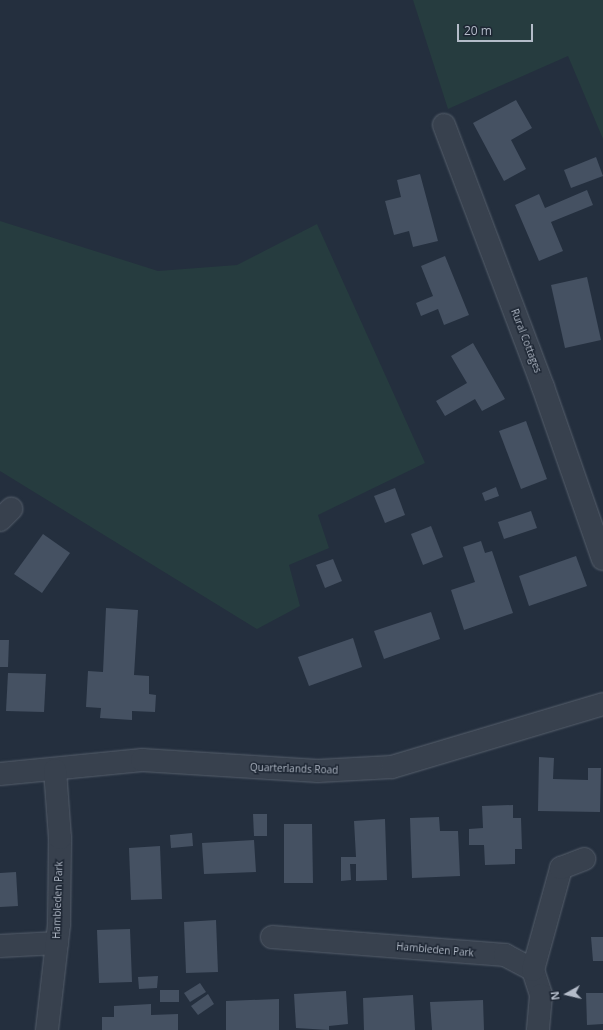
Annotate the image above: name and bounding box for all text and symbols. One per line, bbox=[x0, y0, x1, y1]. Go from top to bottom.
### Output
scale bar bbox=[459, 16, 535, 42]
text: 20 m bbox=[464, 22, 492, 39]
street label: Rural Cottages bbox=[508, 307, 544, 375]
street label: Quarterlands Road bbox=[250, 761, 338, 777]
street label: Hambleden Park bbox=[51, 861, 65, 939]
street label: Hambleden Park bbox=[396, 941, 474, 959]
north arrow bbox=[547, 974, 587, 1014]
text: N bbox=[547, 990, 563, 1001]

